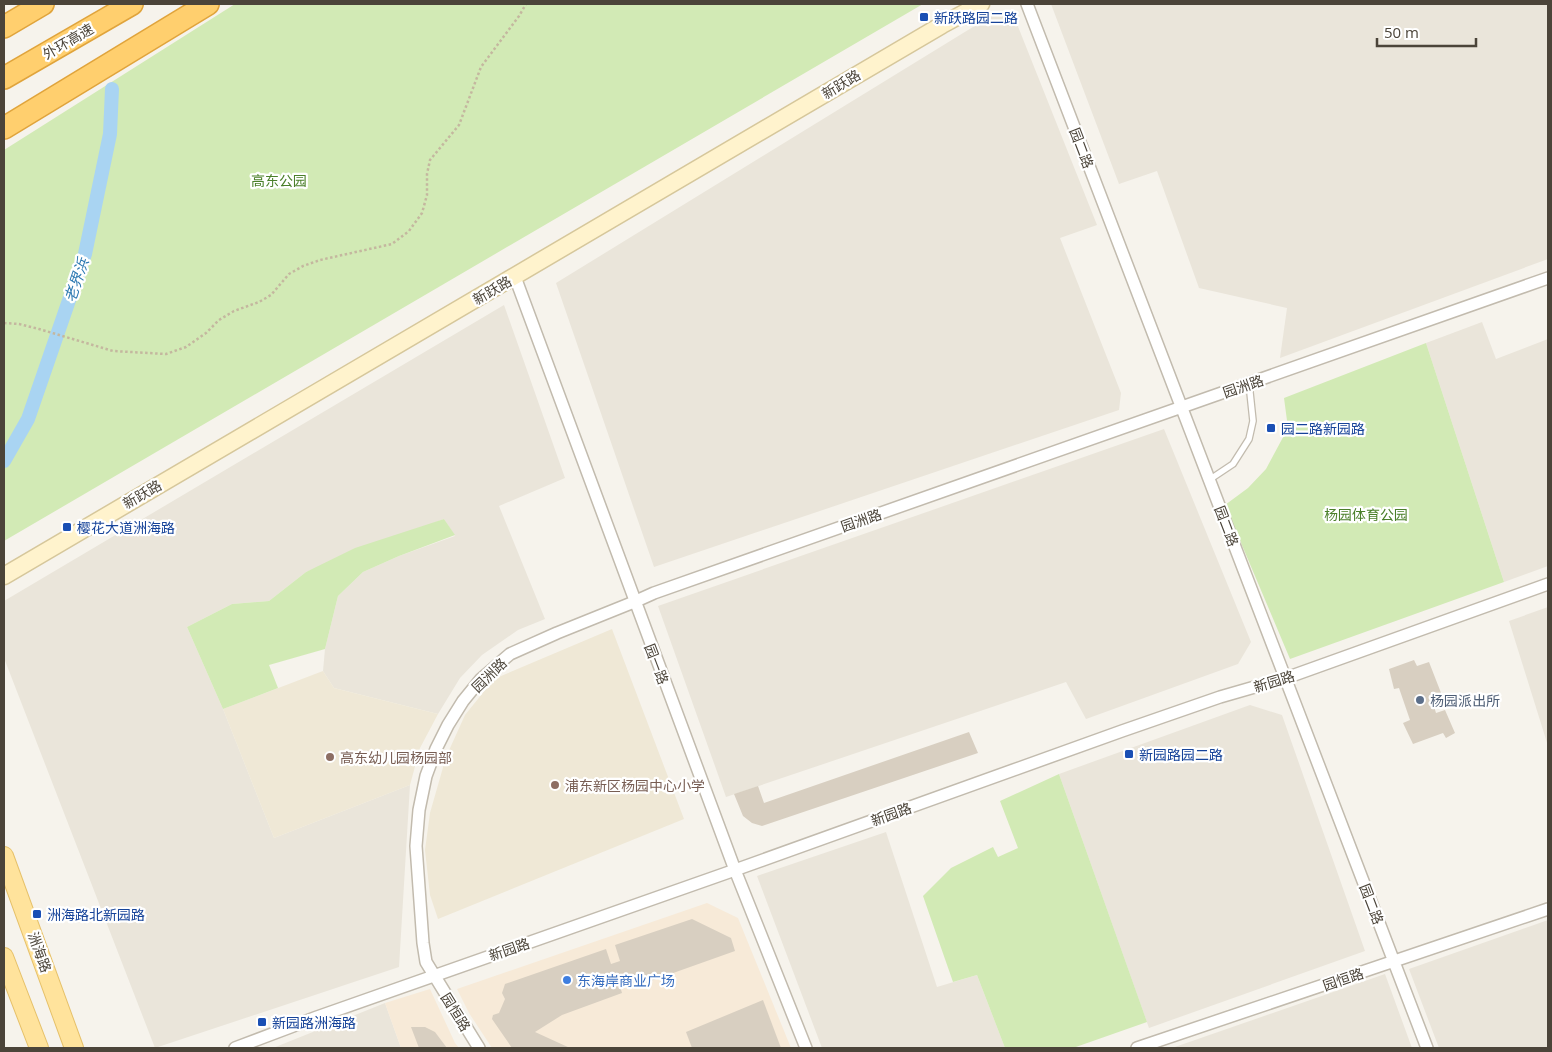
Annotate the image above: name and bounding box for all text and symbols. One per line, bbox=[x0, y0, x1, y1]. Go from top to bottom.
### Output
place label: 新跃路园二路 bbox=[934, 8, 1018, 27]
marker: 新跃路园二路 bbox=[918, 11, 930, 23]
scale bar bbox=[1377, 15, 1476, 47]
street label: 外环高速 bbox=[39, 19, 97, 63]
text: 50 m bbox=[1384, 22, 1419, 42]
street label: 新跃路 bbox=[818, 65, 864, 103]
street label: 园二路 bbox=[1066, 125, 1098, 171]
park label: 高东公园 bbox=[251, 171, 307, 190]
water label: 老界浜 bbox=[59, 254, 93, 305]
street label: 新跃路 bbox=[469, 271, 515, 309]
street label: 园洲路 bbox=[1220, 370, 1266, 402]
place label: 园二路新园路 bbox=[1281, 419, 1365, 438]
marker: 园二路新园路 bbox=[1265, 422, 1277, 434]
street label: 新跃路 bbox=[119, 475, 165, 513]
street label: 园二路 bbox=[1211, 503, 1243, 549]
street label: 园洲路 bbox=[838, 504, 884, 536]
park label: 杨园体育公园 bbox=[1324, 505, 1408, 524]
place label: 樱花大道洲海路 bbox=[77, 518, 175, 537]
marker: 樱花大道洲海路 bbox=[61, 521, 73, 533]
street label: 园一路 bbox=[641, 641, 673, 687]
street label: 园洲路 bbox=[467, 654, 511, 696]
street label: 新园路 bbox=[1251, 666, 1297, 696]
place label: 杨园派出所 bbox=[1430, 691, 1500, 710]
marker: 杨园派出所 bbox=[1414, 694, 1426, 706]
place label: 新园路园二路 bbox=[1139, 745, 1223, 764]
place label: 高东幼儿园杨园部 bbox=[340, 748, 452, 767]
marker: 新园路园二路 bbox=[1123, 748, 1135, 760]
marker: 高东幼儿园杨园部 bbox=[324, 751, 336, 763]
place label: 浦东新区杨园中心小学 bbox=[565, 776, 705, 795]
marker: 浦东新区杨园中心小学 bbox=[549, 779, 561, 791]
street label: 新园路 bbox=[868, 798, 914, 830]
street label: 园二路 bbox=[1356, 881, 1388, 927]
place label: 洲海路北新园路 bbox=[47, 905, 145, 924]
marker: 洲海路北新园路 bbox=[31, 908, 43, 920]
street label: 洲海路 bbox=[24, 929, 56, 975]
street label: 新园路 bbox=[486, 933, 532, 965]
street label: 园恒路 bbox=[1320, 963, 1366, 995]
place label: 东海岸商业广场 bbox=[577, 971, 675, 990]
marker: 东海岸商业广场 bbox=[561, 974, 573, 986]
street label: 园恒路 bbox=[437, 989, 475, 1035]
place label: 新园路洲海路 bbox=[272, 1013, 356, 1032]
marker: 新园路洲海路 bbox=[256, 1016, 268, 1028]

